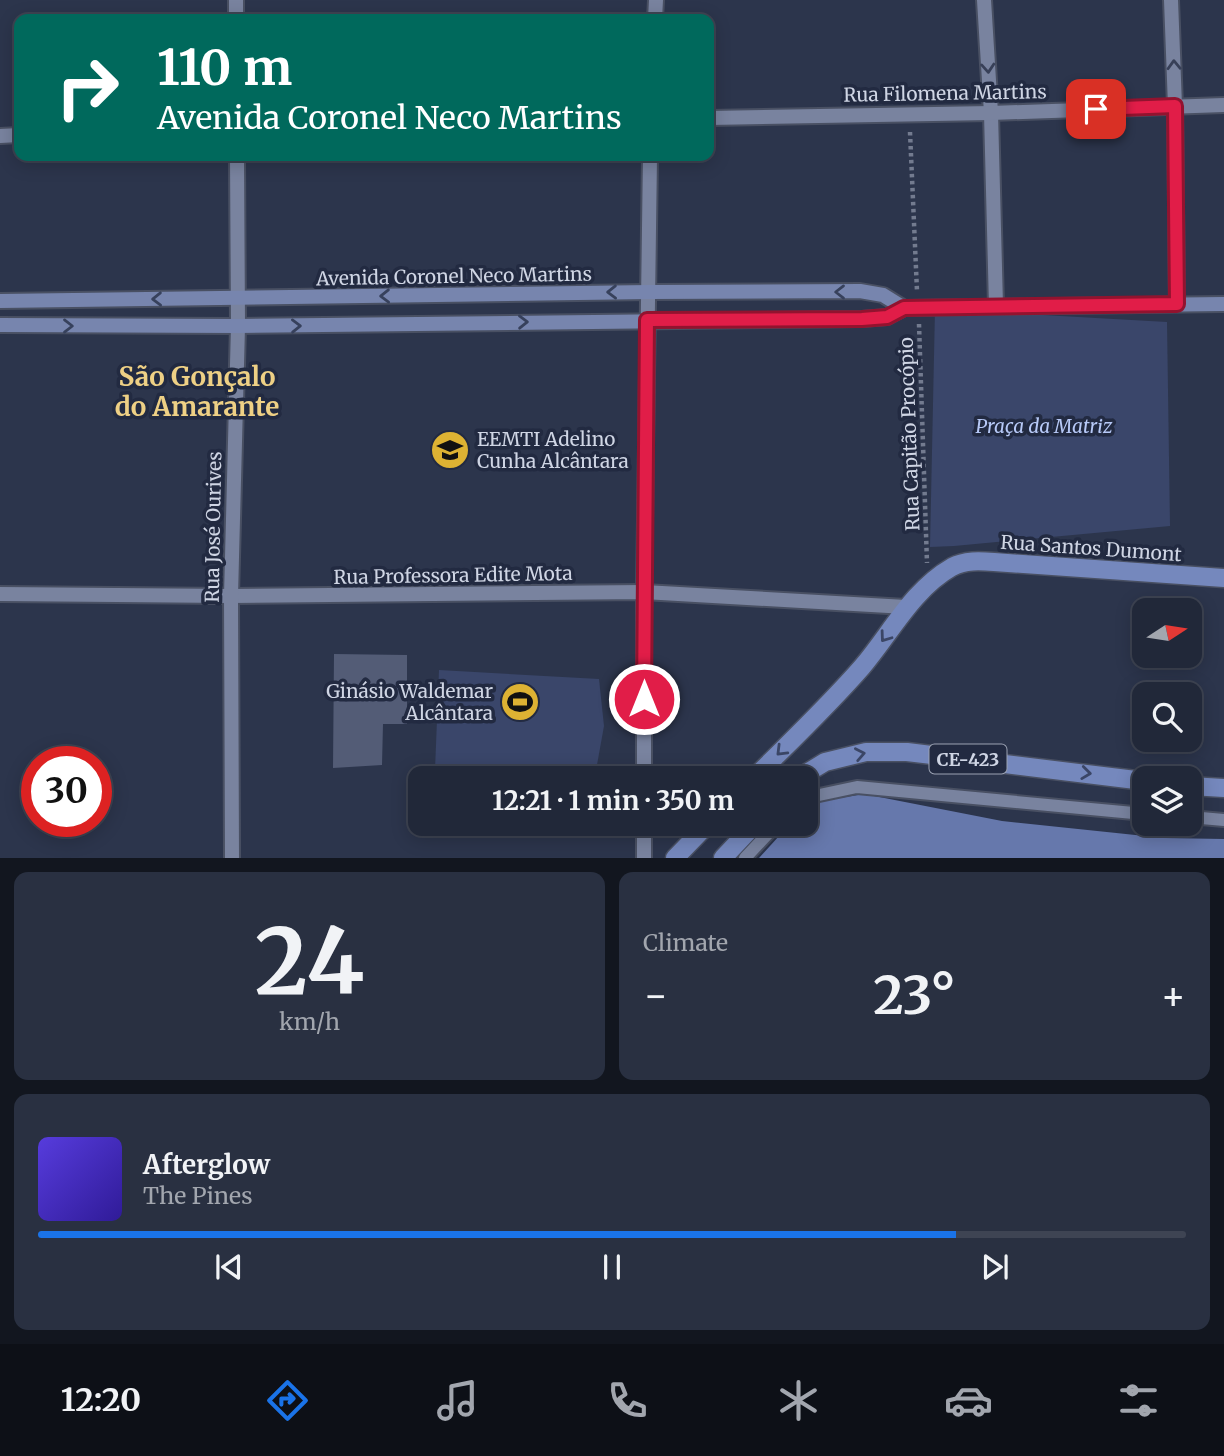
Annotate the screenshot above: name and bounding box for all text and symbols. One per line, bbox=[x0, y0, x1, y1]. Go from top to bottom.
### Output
text: 110 m bbox=[157, 37, 292, 98]
icon: right bbox=[42, 42, 133, 133]
one-way arrow bbox=[1166, 59, 1181, 70]
one-way arrow bbox=[980, 63, 995, 74]
street label: Rua Filomena Martins bbox=[843, 79, 1047, 107]
pin bbox=[1066, 79, 1126, 139]
icon: arrive bbox=[1077, 90, 1115, 128]
text: Avenida Coronel Neco Martins bbox=[157, 98, 622, 138]
street label: Avenida Coronel Neco Martins bbox=[315, 262, 592, 290]
one-way arrow bbox=[834, 284, 845, 299]
one-way arrow bbox=[606, 285, 617, 300]
one-way arrow bbox=[379, 288, 389, 304]
one-way arrow bbox=[151, 292, 162, 307]
one-way arrow bbox=[518, 314, 529, 330]
one-way arrow bbox=[63, 318, 74, 334]
one-way arrow bbox=[290, 318, 301, 333]
street label: Rua Capitão Procópio bbox=[894, 337, 924, 531]
district label: São Gonçalo do Amarante bbox=[115, 360, 279, 423]
park label: Praça da Matriz bbox=[975, 414, 1113, 438]
place label: EEMTI Adelino Cunha Alcântara bbox=[477, 427, 629, 473]
school or university icon: EEMTI Adelino Cunha Alcântara bbox=[429, 429, 471, 471]
street label: Rua José Ourives bbox=[200, 451, 226, 603]
street label: Rua Santos Dumont bbox=[1000, 530, 1183, 566]
street label: Rua Professora Edite Mota bbox=[333, 561, 573, 589]
north arrow bbox=[1132, 598, 1202, 668]
map controls bbox=[1132, 598, 1202, 836]
one-way arrow bbox=[881, 629, 893, 642]
position arrow bbox=[607, 662, 681, 736]
place label: Ginásio Waldemar Alcântara bbox=[326, 679, 493, 725]
sports icon: Ginásio Waldemar Alcântara bbox=[499, 681, 541, 723]
button: search bbox=[1132, 682, 1202, 752]
one-way arrow bbox=[777, 742, 790, 755]
road number: CE-423 bbox=[930, 744, 1006, 774]
speed limit sign: 30 bbox=[21, 746, 112, 837]
one-way arrow bbox=[854, 748, 866, 763]
one-way arrow bbox=[1080, 766, 1092, 781]
button: layers bbox=[1132, 766, 1202, 836]
text: 12:21 · 1 min · 350 m bbox=[492, 784, 734, 817]
text: 24 bbox=[255, 904, 364, 1019]
text: Climate bbox=[643, 928, 728, 957]
text: 23° bbox=[873, 963, 956, 1028]
text: − bbox=[643, 972, 668, 1019]
text: + bbox=[1161, 972, 1186, 1019]
text: km/h bbox=[279, 1007, 340, 1036]
text: Afterglow bbox=[143, 1148, 270, 1181]
text: The Pines bbox=[143, 1181, 253, 1210]
icon: previous bbox=[210, 1248, 248, 1286]
icon: pause bbox=[593, 1248, 631, 1286]
icon: next bbox=[976, 1248, 1014, 1286]
icon: directions bbox=[263, 1376, 312, 1425]
icon: music bbox=[433, 1376, 482, 1425]
icon: phone bbox=[603, 1376, 652, 1425]
icon: climate bbox=[774, 1376, 823, 1425]
icon: car bbox=[944, 1376, 993, 1425]
icon: filters bbox=[1114, 1376, 1163, 1425]
text: 12:20 bbox=[61, 1380, 141, 1420]

